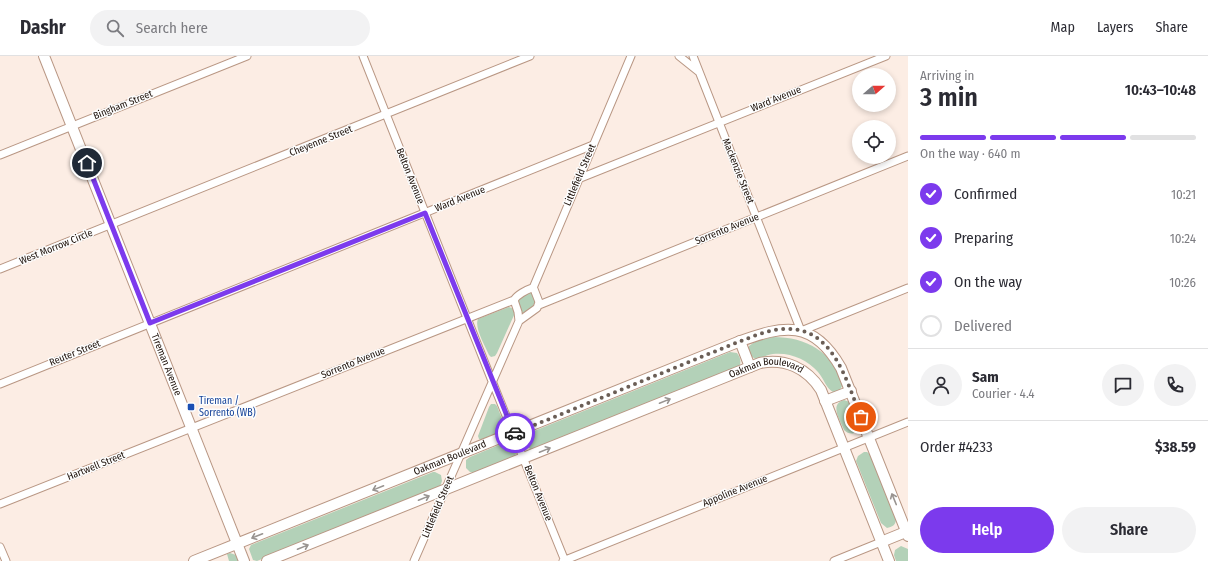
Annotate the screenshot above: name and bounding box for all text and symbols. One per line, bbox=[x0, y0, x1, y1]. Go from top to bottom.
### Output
search box bbox=[90, 10, 370, 46]
text: Dashr bbox=[20, 16, 66, 39]
icon: search bbox=[104, 17, 126, 39]
text: Search here bbox=[136, 19, 208, 37]
text: Map bbox=[1051, 19, 1075, 36]
text: Layers bbox=[1097, 19, 1133, 36]
text: Share bbox=[1155, 19, 1188, 36]
north arrow bbox=[852, 68, 896, 112]
map controls bbox=[852, 68, 896, 164]
text: Arriving in bbox=[920, 68, 974, 83]
text: 10:43–10:48 bbox=[1125, 81, 1196, 99]
text: 3 min bbox=[920, 82, 978, 113]
street label: Ward Avenue bbox=[749, 83, 803, 115]
street label: Bingham Street bbox=[92, 87, 155, 122]
button: locate bbox=[852, 120, 896, 164]
street label: Cheyenne Street bbox=[288, 123, 355, 159]
street label: Mackenzie Street bbox=[719, 137, 757, 206]
street label: Littlefield Street bbox=[562, 142, 599, 208]
pin bbox=[70, 146, 104, 180]
street label: Belton Avenue bbox=[393, 146, 427, 206]
text: On the way · 640 m bbox=[920, 146, 1020, 161]
icon: home bbox=[76, 152, 98, 174]
street label: Ward Avenue bbox=[433, 183, 487, 215]
icon: check bbox=[920, 183, 942, 205]
text: Confirmed bbox=[954, 185, 1017, 203]
text: 10:21 bbox=[1171, 187, 1196, 202]
street label: Sorrento Avenue bbox=[693, 211, 761, 247]
street label: West Morrow Circle bbox=[18, 227, 94, 267]
icon: check bbox=[920, 227, 942, 249]
text: Preparing bbox=[954, 229, 1013, 247]
text: 10:24 bbox=[1170, 231, 1196, 246]
icon: check bbox=[920, 271, 942, 293]
text: On the way bbox=[954, 273, 1022, 291]
text: 10:26 bbox=[1169, 275, 1196, 290]
text: Delivered bbox=[954, 317, 1012, 335]
street label: Tireman Avenue bbox=[149, 332, 184, 397]
street label: Reuter Street bbox=[48, 337, 103, 369]
street label: Sorrento Avenue bbox=[319, 345, 387, 381]
street label: Oakman Boulevard bbox=[727, 356, 806, 381]
button: person bbox=[920, 364, 962, 406]
button: chat bbox=[1102, 364, 1144, 406]
button: phone bbox=[1154, 364, 1196, 406]
text: Sam bbox=[972, 368, 999, 386]
text: Courier · 4.4 bbox=[972, 386, 1035, 401]
place label: Tireman / Sorrento (WB) bbox=[199, 395, 256, 419]
one-way arrow bbox=[659, 397, 671, 404]
pin bbox=[844, 400, 878, 434]
marker: Tireman / Sorrento (WB) bbox=[186, 402, 196, 412]
icon: bag bbox=[850, 406, 872, 428]
courier bbox=[495, 413, 535, 453]
icon: car bbox=[504, 422, 526, 444]
street label: Oakman Boulevard bbox=[412, 438, 488, 478]
text: Order #4233 bbox=[920, 438, 993, 456]
text: $38.59 bbox=[1155, 438, 1196, 456]
one-way arrow bbox=[538, 445, 550, 453]
street label: Hartwell Street bbox=[65, 449, 127, 483]
street label: Belton Avenue bbox=[521, 463, 555, 523]
street label: Appoline Avenue bbox=[701, 473, 769, 509]
street label: Littlefield Street bbox=[420, 474, 457, 540]
one-way arrow bbox=[372, 484, 384, 492]
one-way arrow bbox=[418, 494, 430, 502]
one-way arrow bbox=[889, 494, 897, 506]
button: Help bbox=[920, 507, 1054, 553]
button: Share bbox=[1062, 507, 1196, 553]
one-way arrow bbox=[252, 533, 264, 541]
one-way arrow bbox=[297, 542, 309, 550]

